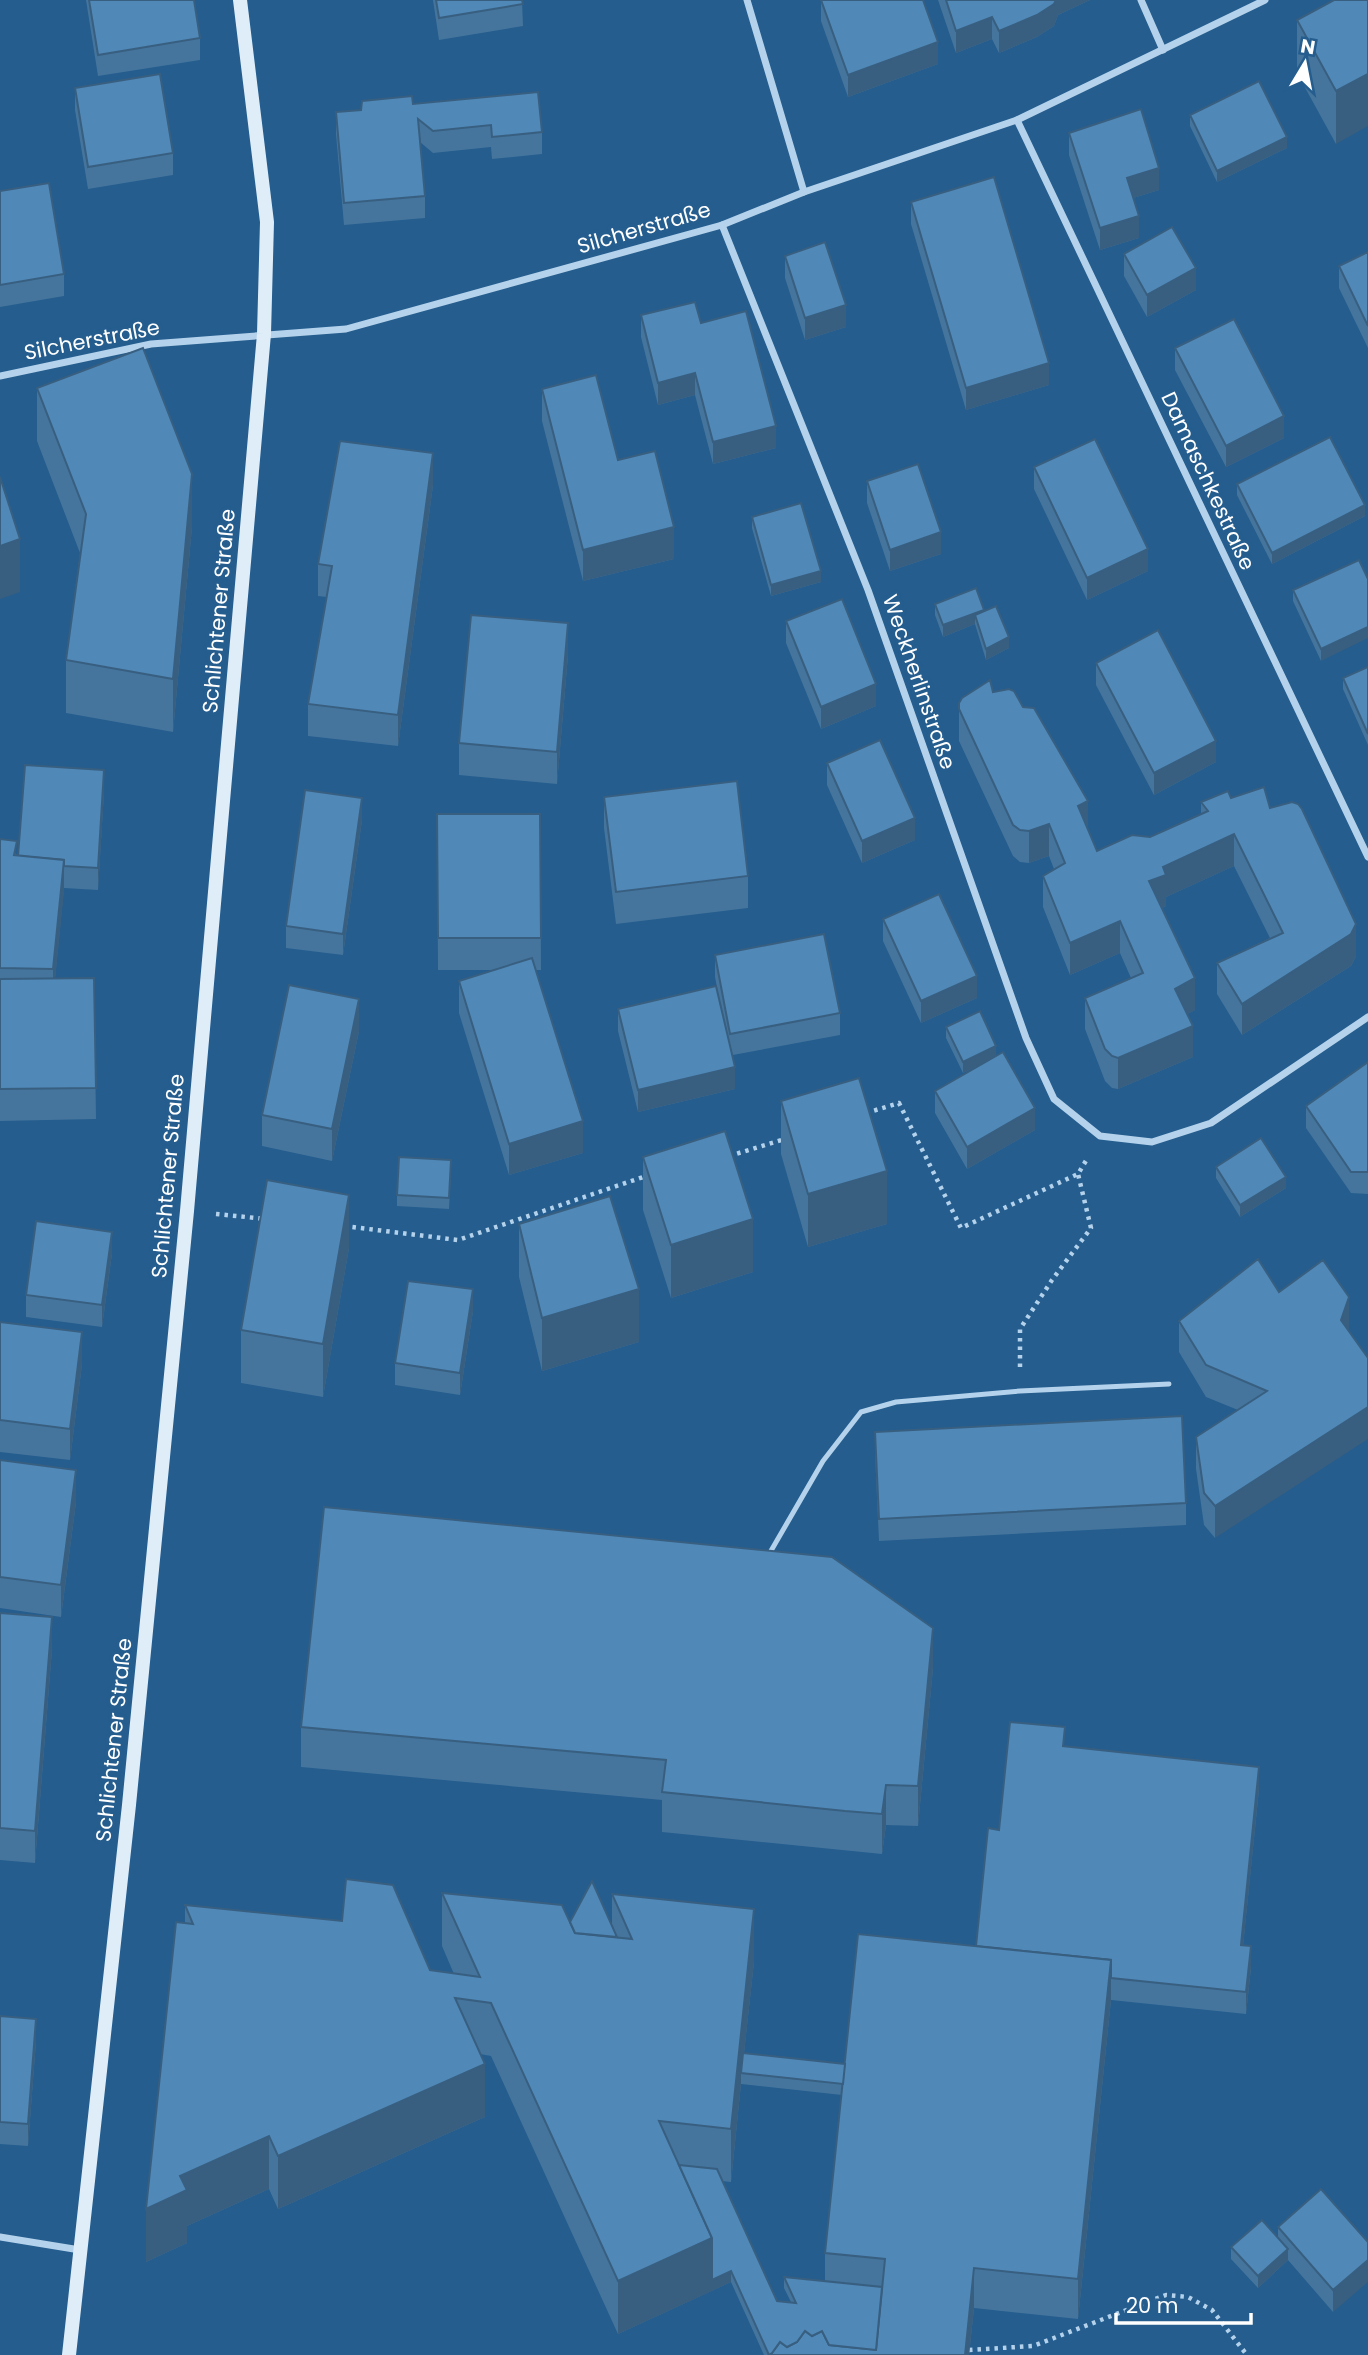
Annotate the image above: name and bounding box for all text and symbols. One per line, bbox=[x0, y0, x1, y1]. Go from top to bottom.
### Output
north arrow bbox=[1270, 28, 1340, 98]
text: N bbox=[1298, 32, 1317, 61]
street label: Silcherstraße bbox=[574, 195, 714, 260]
street label: Silcherstraße bbox=[22, 312, 162, 367]
street label: Damaschkestraße bbox=[1154, 387, 1263, 575]
street label: Schlichtener Straße bbox=[195, 508, 242, 714]
street label: Weckherlinstraße bbox=[876, 591, 963, 773]
street label: Schlichtener Straße bbox=[144, 1073, 191, 1279]
street label: Schlichtener Straße bbox=[88, 1637, 139, 1843]
scale bar bbox=[1116, 2282, 1251, 2326]
text: 20 m bbox=[1126, 2291, 1179, 2320]

